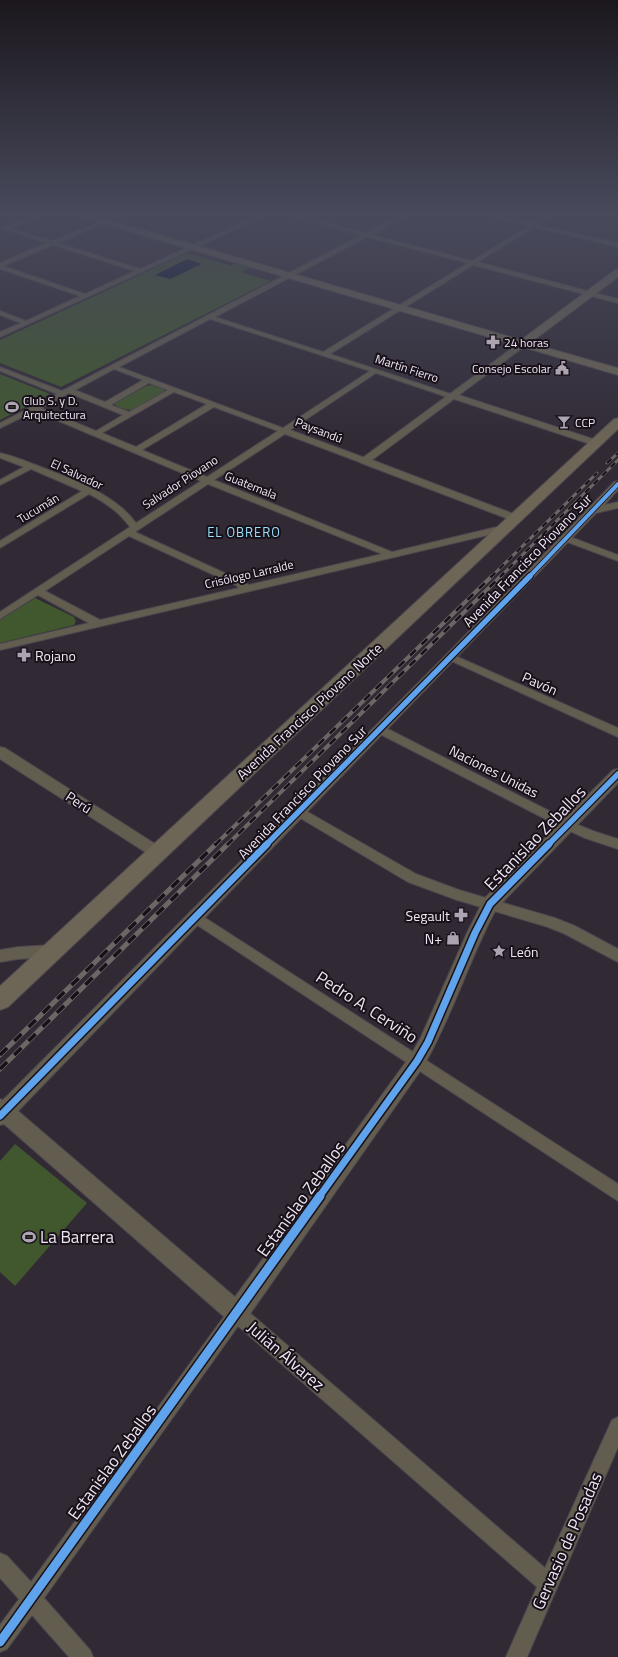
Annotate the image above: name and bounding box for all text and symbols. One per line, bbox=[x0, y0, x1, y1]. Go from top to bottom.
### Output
place label: 24 horas bbox=[504, 333, 549, 352]
pharmacy icon: 24 horas bbox=[485, 334, 501, 350]
street label: Martín Fierro bbox=[373, 349, 441, 387]
place label: Consejo Escolar bbox=[472, 359, 551, 378]
public building icon: Consejo Escolar bbox=[554, 360, 570, 376]
place label: Club S. y D. Arquitectura bbox=[23, 391, 86, 424]
sports icon: Club S. y D. Arquitectura bbox=[4, 399, 20, 415]
street label: Paysandú bbox=[292, 412, 346, 448]
place label: CCP bbox=[575, 413, 595, 432]
bar icon: CCP bbox=[556, 414, 572, 430]
street label: Salvador Piovano bbox=[138, 450, 222, 514]
street label: El Salvador bbox=[48, 454, 106, 494]
street label: Guatemala bbox=[222, 466, 280, 504]
street label: Tucumán bbox=[14, 488, 62, 528]
street label: Avenida Francisco Piovano Sur bbox=[457, 488, 597, 632]
district label: EL OBRERO bbox=[207, 522, 281, 542]
street label: Crisólogo Larralde bbox=[203, 555, 295, 593]
street label: Avenida Francisco Piovano Norte bbox=[231, 638, 387, 784]
place label: Rojano bbox=[35, 645, 76, 666]
pharmacy icon: Rojano bbox=[16, 647, 32, 663]
street label: Pavón bbox=[519, 666, 561, 700]
street label: Avenida Francisco Piovano Sur bbox=[232, 720, 372, 864]
street label: Naciones Unidas bbox=[446, 739, 542, 803]
street label: Estanislao Zeballos bbox=[478, 779, 592, 896]
street label: Perú bbox=[62, 786, 96, 818]
place label: Segault bbox=[406, 905, 450, 926]
pharmacy icon: Segault bbox=[453, 907, 469, 923]
place label: N+ bbox=[425, 928, 442, 949]
shop icon: N+ bbox=[445, 930, 461, 946]
place label: León bbox=[510, 941, 539, 962]
place icon: León bbox=[491, 943, 507, 959]
street label: Pedro A. Cerviño bbox=[311, 964, 423, 1050]
street label: Estanislao Zeballos bbox=[250, 1136, 352, 1262]
place label: La Barrera bbox=[40, 1224, 114, 1250]
sports icon: La Barrera bbox=[21, 1229, 37, 1245]
street label: Julián Álvarez bbox=[241, 1315, 331, 1397]
street label: Estanislao Zeballos bbox=[61, 1399, 163, 1525]
street label: Gervasio de Posadas bbox=[525, 1468, 609, 1614]

